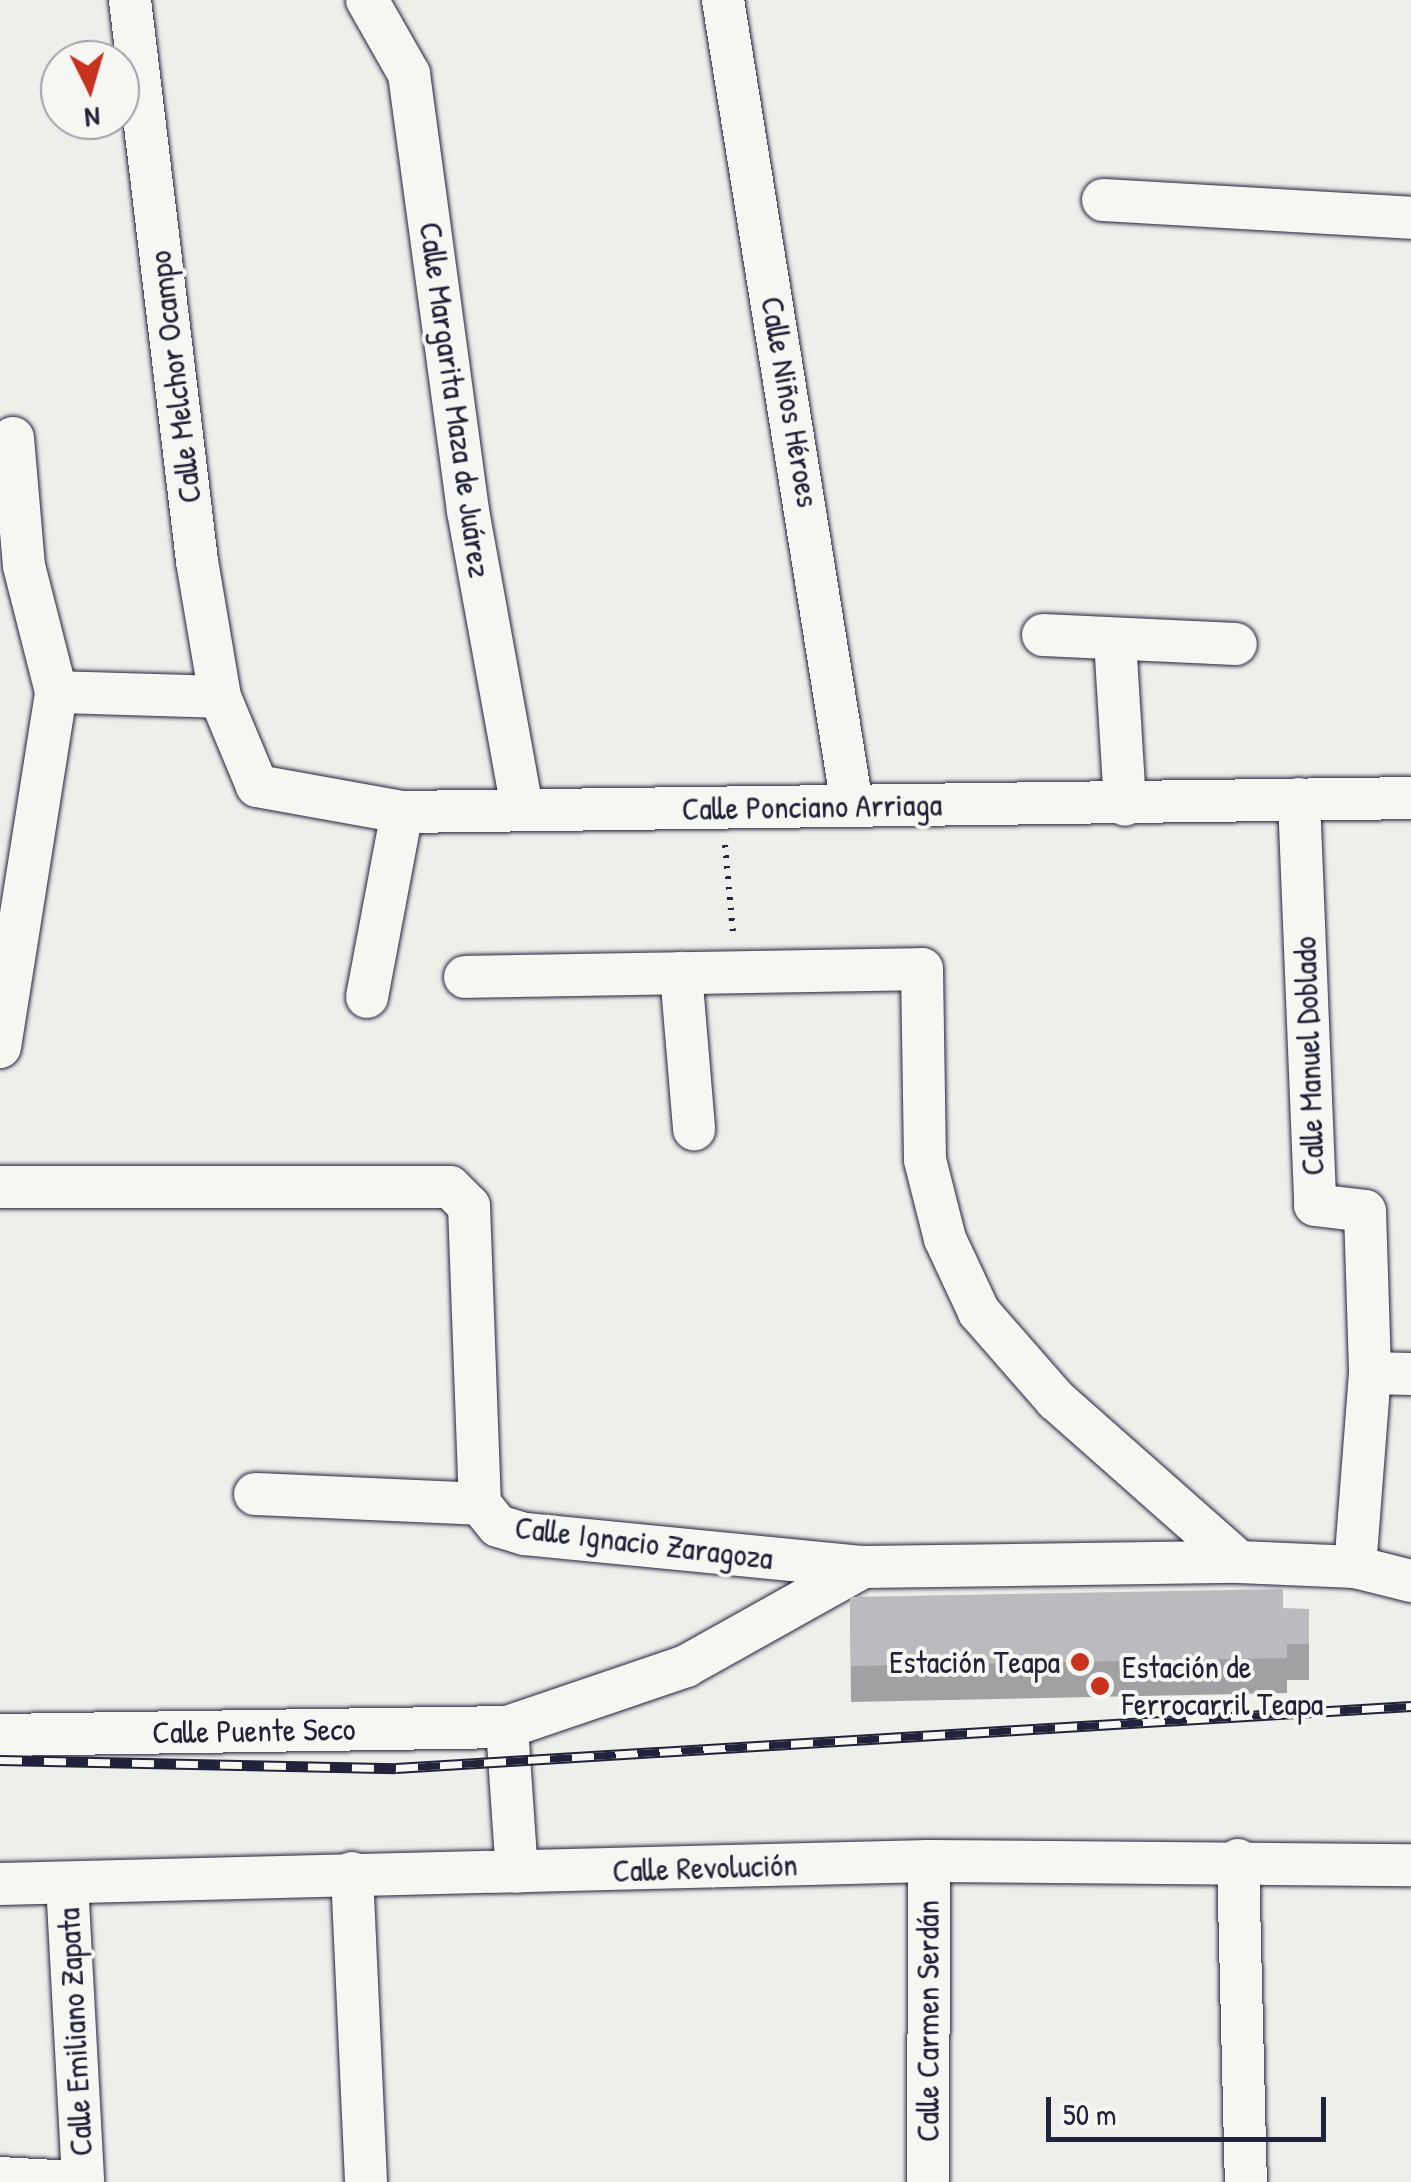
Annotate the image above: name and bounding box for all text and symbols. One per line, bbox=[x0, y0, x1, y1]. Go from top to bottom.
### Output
north arrow bbox=[40, 40, 140, 140]
text: N bbox=[83, 98, 102, 137]
street label: Calle Margarita Maza de Juárez bbox=[411, 220, 499, 580]
street label: Calle Melchor Ocampo bbox=[140, 249, 210, 505]
street label: Calle Niños Héroes bbox=[753, 294, 827, 510]
street label: Calle Ponciano Arriaga bbox=[682, 786, 942, 828]
street label: Calle Manuel Doblado bbox=[1286, 936, 1332, 1176]
street label: Calle Ignacio Zaragoza bbox=[513, 1508, 775, 1578]
place label: Estación Teapa bbox=[889, 1643, 1060, 1681]
place label: Estación de Ferrocarril Teapa bbox=[1122, 1649, 1323, 1724]
marker: Estación Teapa bbox=[1069, 1651, 1091, 1673]
marker: Estación de Ferrocarril Teapa bbox=[1087, 1673, 1113, 1699]
street label: Calle Puente Seco bbox=[152, 1710, 356, 1752]
street label: Calle Revolución bbox=[612, 1846, 798, 1890]
street label: Calle Carmen Serdán bbox=[909, 1900, 947, 2142]
street label: Calle Emiliano Zapata bbox=[49, 1907, 101, 2157]
scale bar bbox=[1051, 2077, 1331, 2139]
text: 50 m bbox=[1063, 2094, 1116, 2134]

